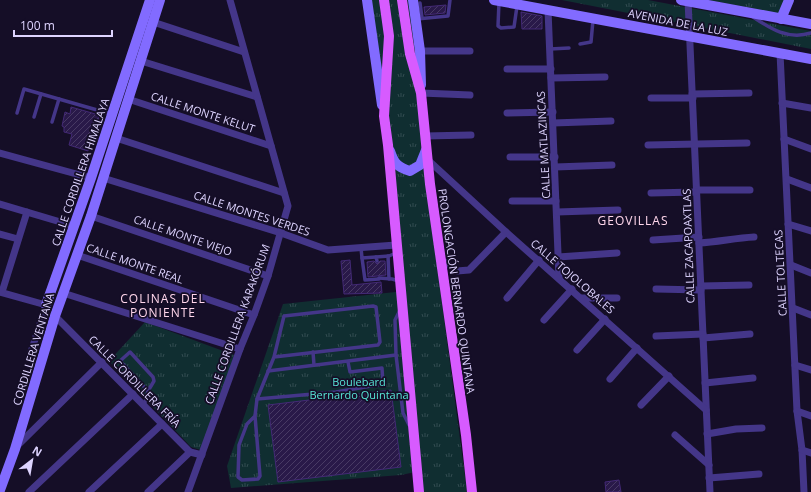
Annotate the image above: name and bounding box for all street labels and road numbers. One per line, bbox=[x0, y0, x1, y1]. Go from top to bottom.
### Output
street label: AVENIDA DE LA LUZ bbox=[627, 5, 729, 39]
street label: CALLE MONTE KELUT bbox=[149, 88, 257, 136]
street label: CALLE MATLAZINCAS bbox=[533, 91, 553, 199]
street label: CALLE CORDILLERA HIMALAYA bbox=[48, 96, 112, 248]
street label: CALLE MONTES VERDES bbox=[192, 187, 312, 239]
street label: PROLONGACIÓN BERNARDO QUINTANA bbox=[435, 188, 479, 394]
street label: CALLE ZACAPOAXTLAS bbox=[679, 188, 697, 304]
street label: CALLE MONTE VIEJO bbox=[132, 211, 234, 259]
street label: CALLE TOLTECAS bbox=[770, 229, 790, 317]
street label: CALLE TOJOLOBALES bbox=[528, 235, 618, 317]
street label: CALLE MONTE REAL bbox=[84, 239, 186, 287]
street label: CALLE CORDILLERA KARAKÓRUM bbox=[201, 242, 273, 406]
street label: CORDILLERA VENTANA bbox=[9, 291, 57, 407]
street label: CALLE CORDILLERA FRÍA bbox=[86, 332, 184, 430]

